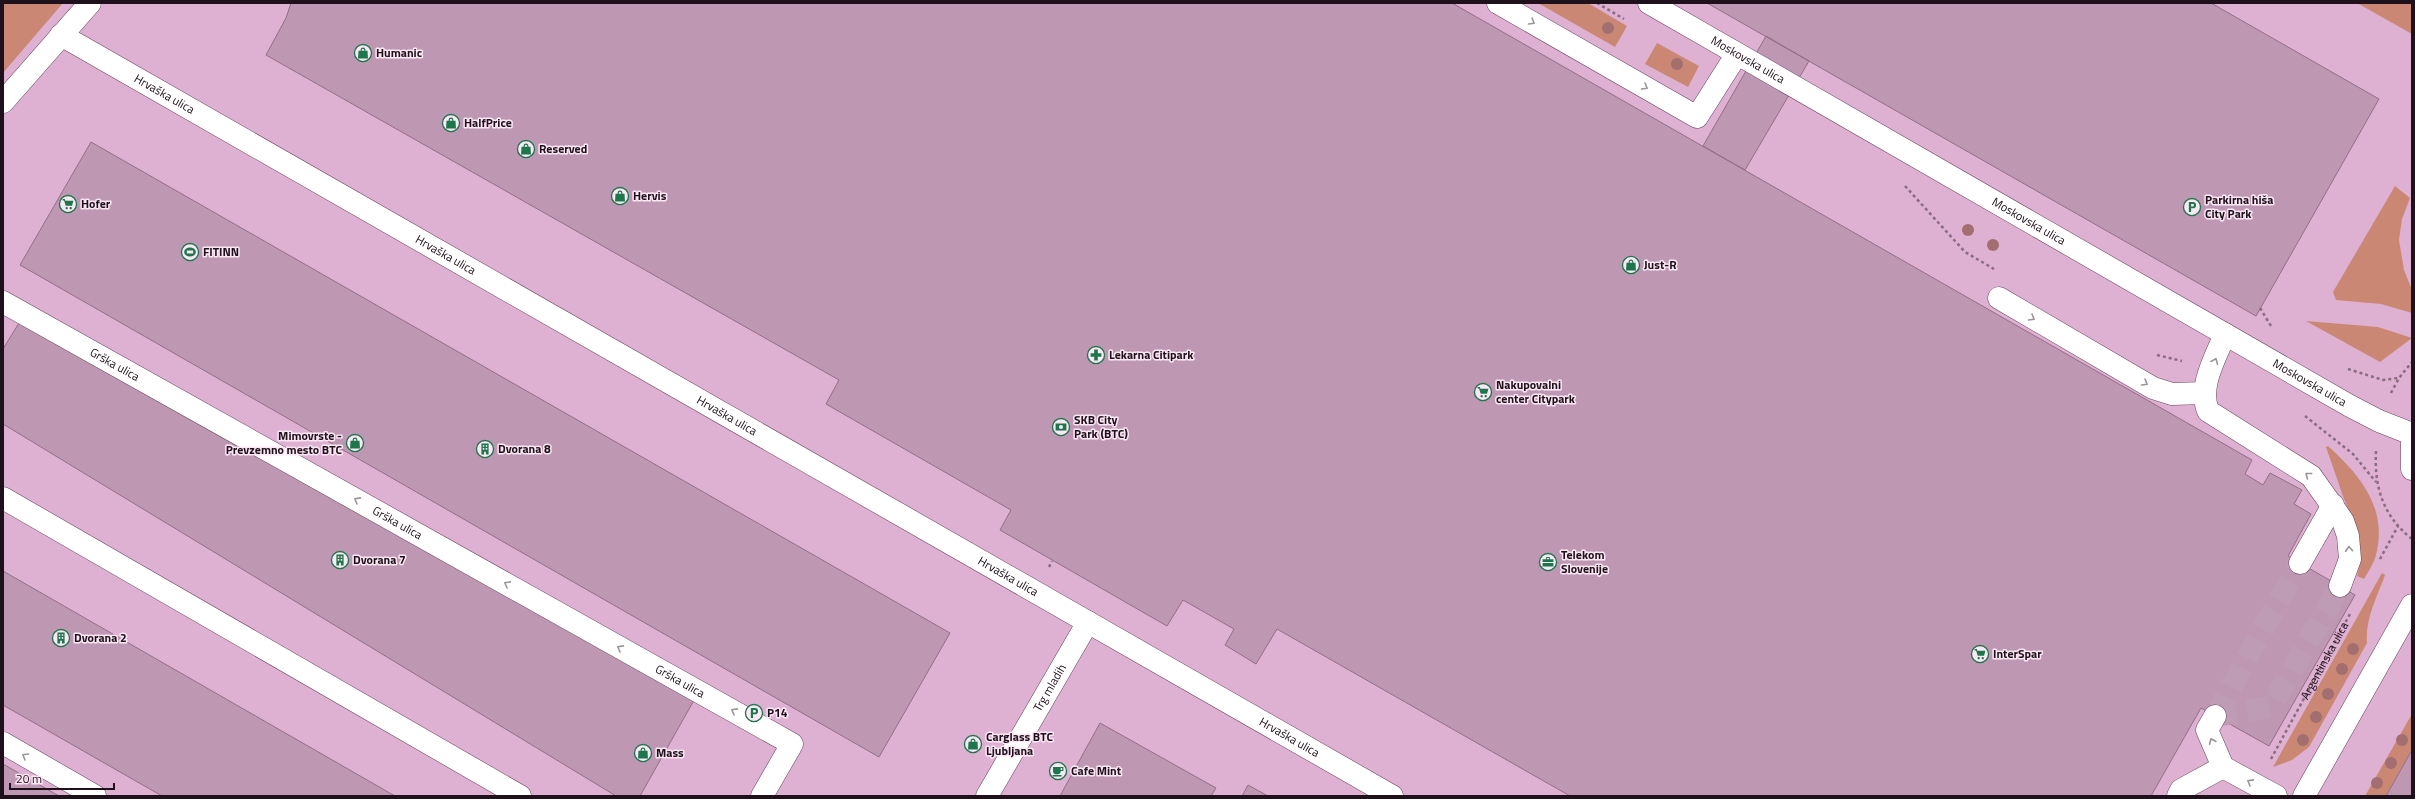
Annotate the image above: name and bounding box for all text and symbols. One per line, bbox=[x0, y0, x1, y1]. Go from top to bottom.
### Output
one-way arrow bbox=[1528, 18, 1535, 25]
street label: Moskovska ulica bbox=[1708, 31, 1789, 88]
shop icon: Humanic bbox=[353, 43, 373, 63]
place label: Humanic bbox=[376, 43, 422, 62]
street label: Hrvaška ulica bbox=[131, 69, 198, 119]
one-way arrow bbox=[1640, 82, 1648, 89]
shop icon: HalfPrice bbox=[441, 113, 461, 133]
place label: HalfPrice bbox=[464, 113, 512, 132]
shop icon: Reserved bbox=[516, 139, 536, 159]
place label: Reserved bbox=[539, 139, 587, 158]
shop icon: Hervis bbox=[610, 186, 630, 206]
place label: Hervis bbox=[633, 186, 667, 205]
place label: Parkirna hiša City Park bbox=[2205, 190, 2273, 223]
street label: Moskovska ulica bbox=[1988, 192, 2069, 250]
supermarket icon: Hofer bbox=[58, 194, 78, 214]
place label: Hofer bbox=[81, 194, 111, 213]
parking icon: Parkirna hiša City Park bbox=[2182, 197, 2202, 217]
street label: Hrvaška ulica bbox=[412, 230, 480, 279]
sports icon: FITINN bbox=[180, 242, 200, 262]
place label: FITINN bbox=[203, 242, 239, 261]
shop icon: Just-R bbox=[1621, 255, 1641, 275]
place label: Just-R bbox=[1644, 255, 1677, 274]
one-way arrow bbox=[2028, 313, 2035, 320]
street label: Grška ulica bbox=[86, 342, 143, 386]
pharmacy icon: Lekarna Citipark bbox=[1086, 345, 1106, 365]
place label: Lekarna Citipark bbox=[1109, 345, 1194, 364]
street label: Moskovska ulica bbox=[2269, 354, 2350, 411]
one-way arrow bbox=[2210, 357, 2218, 364]
place label: Nakupovalni center Citypark bbox=[1496, 375, 1576, 408]
one-way arrow bbox=[2141, 379, 2148, 386]
supermarket icon: Nakupovalni center Citypark bbox=[1473, 382, 1493, 402]
street label: Hrvaška ulica bbox=[693, 390, 761, 440]
place label: SKB City Park (BTC) bbox=[1074, 410, 1128, 443]
bank icon: SKB City Park (BTC) bbox=[1051, 417, 1071, 437]
place label: Mimovrste - Prevzemno mesto BTC bbox=[226, 426, 342, 459]
shop icon: Mimovrste - Prevzemno mesto BTC bbox=[345, 433, 365, 453]
building icon: Dvorana 8 bbox=[475, 439, 495, 459]
place label: Dvorana 8 bbox=[498, 439, 551, 458]
one-way arrow bbox=[2306, 473, 2313, 480]
one-way arrow bbox=[354, 498, 361, 505]
street label: Grška ulica bbox=[369, 501, 426, 544]
place label: Telekom Slovenije bbox=[1561, 545, 1608, 578]
one-way arrow bbox=[2344, 546, 2353, 552]
building icon: Dvorana 7 bbox=[330, 550, 350, 570]
place label: Dvorana 7 bbox=[353, 550, 406, 569]
street label: Hrvaška ulica bbox=[975, 551, 1042, 601]
office icon: Telekom Slovenije bbox=[1538, 552, 1558, 572]
one-way arrow bbox=[504, 581, 511, 589]
street label: Argentinska ulica bbox=[2295, 618, 2353, 703]
building icon: Dvorana 2 bbox=[51, 628, 71, 648]
place label: Dvorana 2 bbox=[74, 628, 127, 647]
supermarket icon: InterSpar bbox=[1970, 644, 1990, 664]
place label: InterSpar bbox=[1993, 644, 2042, 663]
one-way arrow bbox=[617, 645, 624, 652]
street label: Grška ulica bbox=[652, 659, 709, 702]
street label: Trg mladih bbox=[1028, 660, 1071, 715]
parking icon: P14 bbox=[744, 703, 764, 723]
place label: P14 bbox=[767, 703, 788, 722]
one-way arrow bbox=[731, 708, 738, 716]
street label: Hrvaška ulica bbox=[1256, 712, 1323, 762]
place label: Carglass BTC Ljubljana bbox=[986, 727, 1053, 760]
shop icon: Carglass BTC Ljubljana bbox=[963, 734, 983, 754]
one-way arrow bbox=[2209, 738, 2217, 746]
shop icon: Mass bbox=[633, 743, 653, 763]
place label: Mass bbox=[656, 743, 684, 762]
one-way arrow bbox=[22, 753, 29, 760]
cafe icon: Cafe Mint bbox=[1048, 761, 1068, 781]
place label: Cafe Mint bbox=[1071, 761, 1122, 780]
scale bar bbox=[10, 765, 114, 791]
text: 20 m bbox=[16, 769, 42, 788]
one-way arrow bbox=[2246, 779, 2254, 786]

